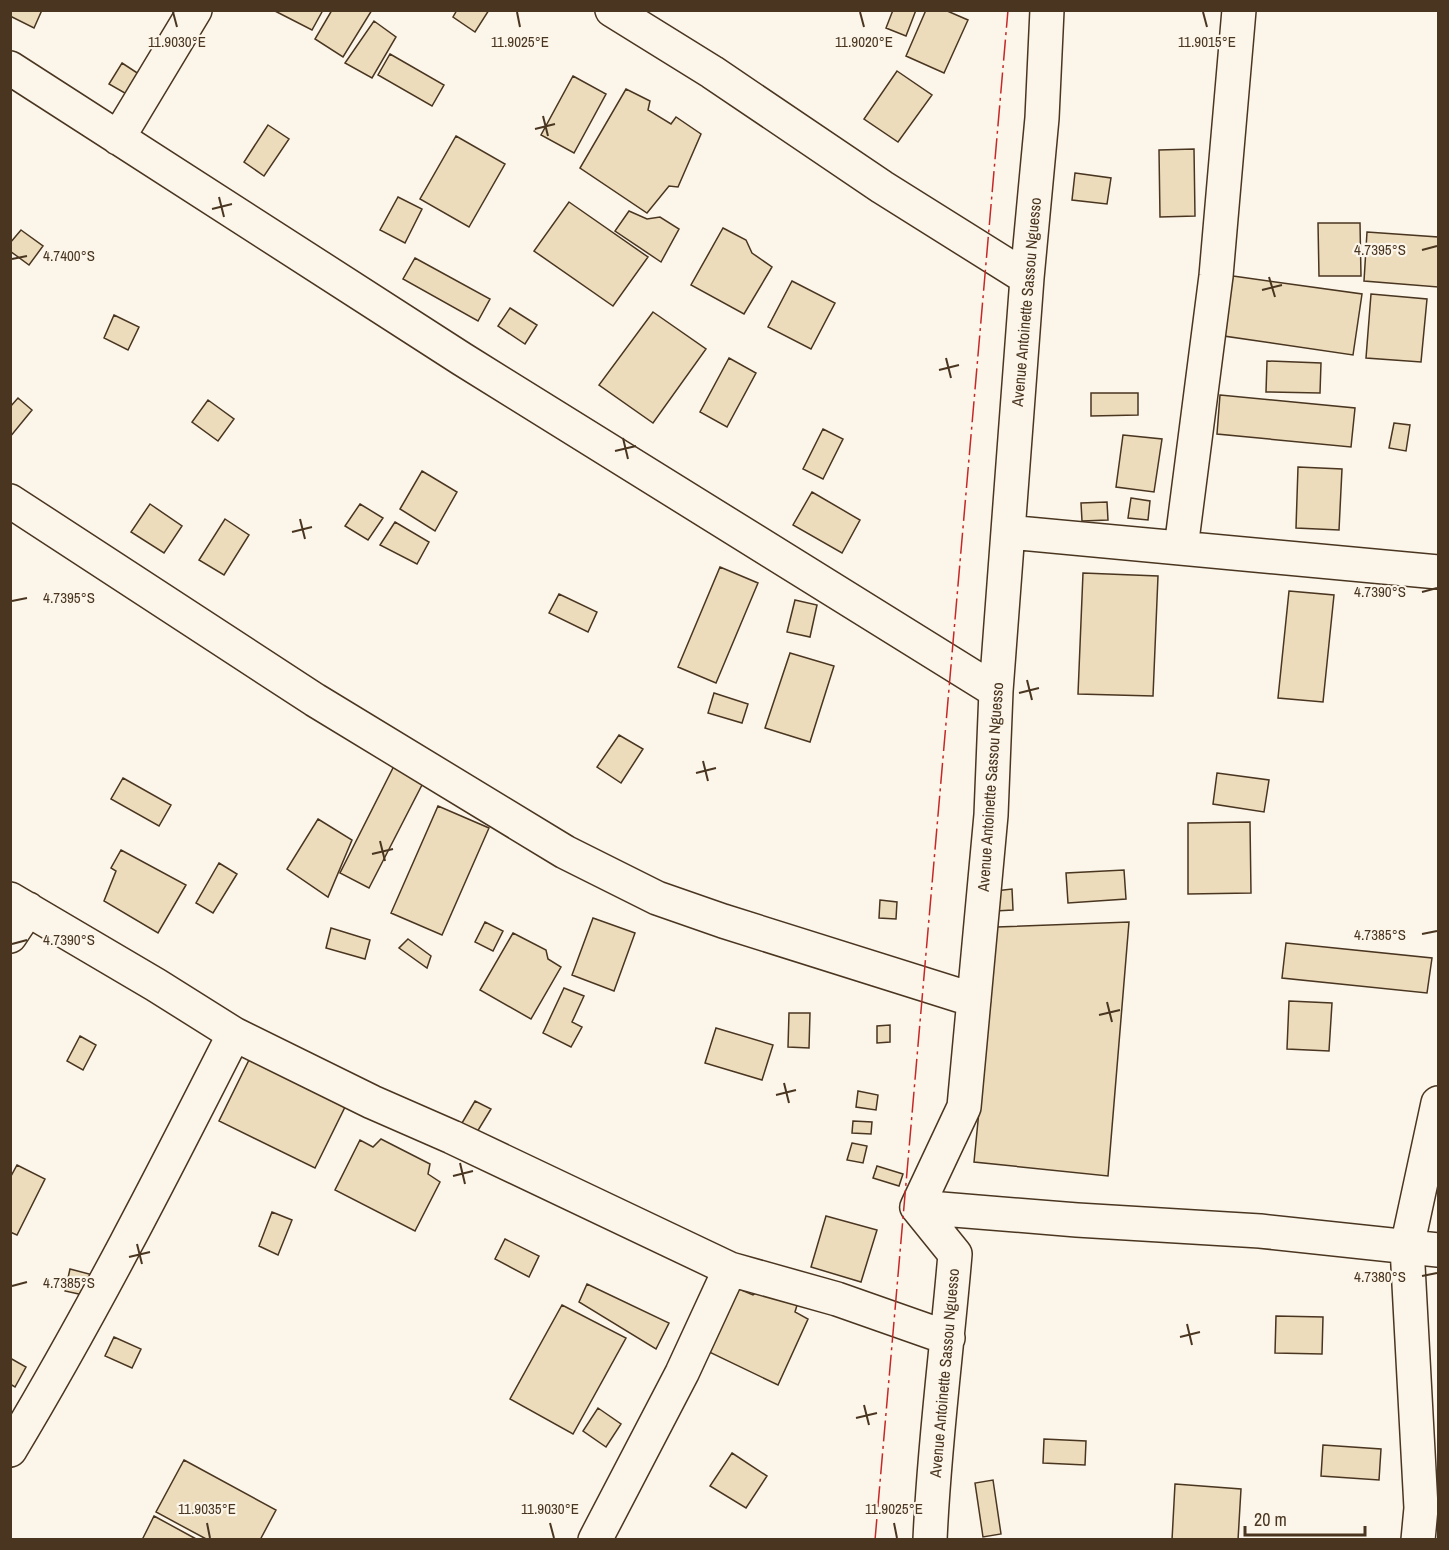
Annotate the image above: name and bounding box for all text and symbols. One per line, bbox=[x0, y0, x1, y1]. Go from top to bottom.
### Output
text: 11.9030°E bbox=[148, 31, 206, 52]
text: 11.9025°E bbox=[491, 31, 549, 52]
text: 11.9020°E bbox=[835, 31, 893, 52]
text: 11.9015°E bbox=[1178, 31, 1236, 52]
street label: Avenue Antoinette Sassou Nguesso bbox=[1006, 197, 1046, 408]
text: 4.7395°S bbox=[1354, 239, 1406, 260]
text: 4.7400°S bbox=[43, 245, 95, 266]
text: 4.7390°S bbox=[1354, 581, 1406, 602]
text: 4.7395°S bbox=[43, 587, 95, 608]
street label: Avenue Antoinette Sassou Nguesso bbox=[972, 682, 1008, 893]
text: 4.7385°S bbox=[1354, 924, 1406, 945]
text: 4.7390°S bbox=[43, 929, 95, 950]
text: 4.7380°S bbox=[1354, 1266, 1406, 1287]
street label: Avenue Antoinette Sassou Nguesso bbox=[924, 1268, 964, 1479]
text: 4.7385°S bbox=[43, 1272, 95, 1293]
text: 11.9035°E bbox=[178, 1498, 236, 1519]
text: 11.9030°E bbox=[521, 1498, 579, 1519]
text: 11.9025°E bbox=[865, 1498, 923, 1519]
scale bar bbox=[1245, 1499, 1365, 1537]
text: 20 m bbox=[1254, 1507, 1287, 1532]

